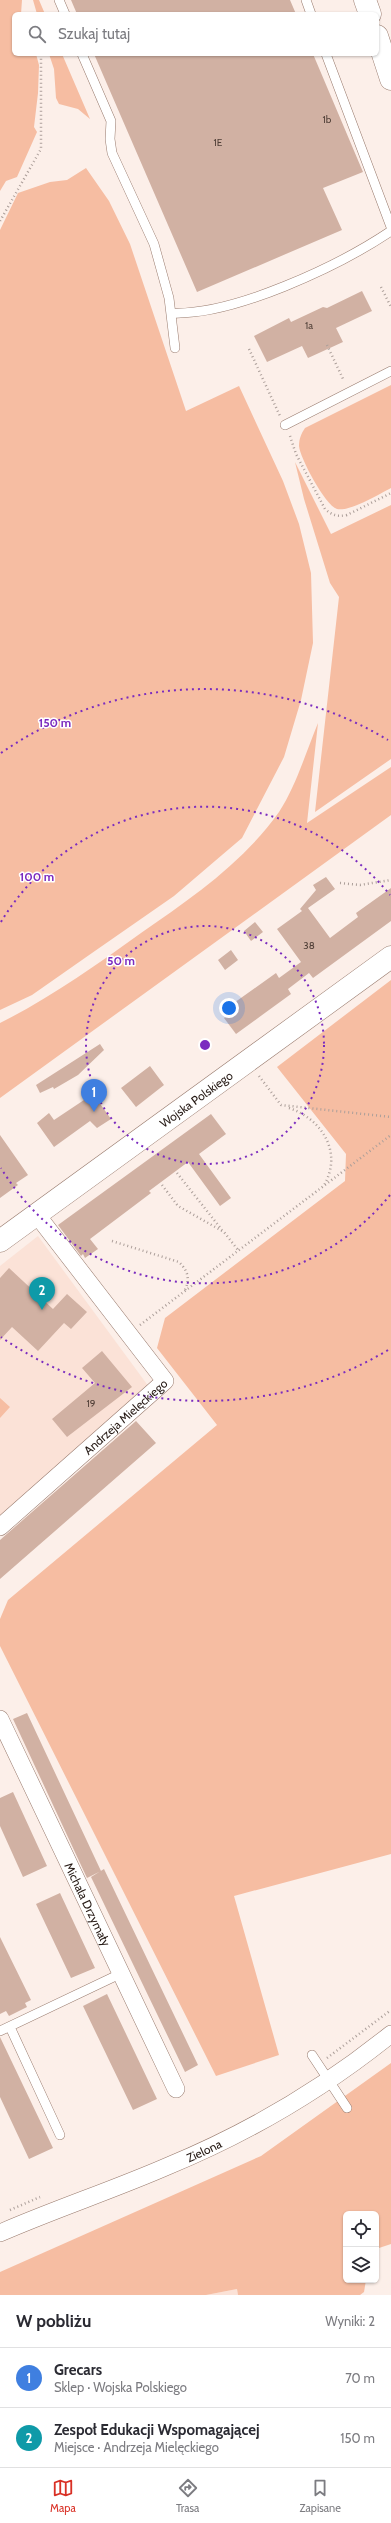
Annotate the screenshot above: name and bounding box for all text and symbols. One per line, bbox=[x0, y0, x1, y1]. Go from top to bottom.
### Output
search box bbox=[12, 12, 379, 56]
icon: search bbox=[26, 23, 48, 45]
text: Szukaj tutaj bbox=[58, 25, 130, 43]
house number: 1b bbox=[323, 113, 332, 126]
house number: 1E bbox=[214, 136, 223, 149]
house number: 1a bbox=[305, 319, 313, 332]
text: 150 m bbox=[39, 715, 71, 730]
text: 100 m bbox=[20, 869, 54, 884]
house number: 38 bbox=[303, 939, 315, 952]
text: 50 m bbox=[107, 953, 135, 968]
your location bbox=[219, 998, 239, 1018]
centre of rings bbox=[198, 1038, 212, 1052]
street label: Wojska Polskiego bbox=[156, 1067, 236, 1130]
pin: 1 bbox=[81, 1079, 107, 1112]
pin: 2 bbox=[29, 1277, 55, 1310]
street label: Andrzeja Mielęckiego bbox=[80, 1375, 170, 1457]
house number: 19 bbox=[87, 1397, 96, 1410]
street label: Michała Drzymały bbox=[62, 1860, 114, 1948]
street label: Zielona bbox=[184, 2135, 224, 2165]
map controls bbox=[343, 2211, 379, 2283]
button: locate bbox=[343, 2211, 379, 2247]
button: layers bbox=[343, 2247, 379, 2283]
text: W pobliżu bbox=[16, 2311, 91, 2331]
text: Wyniki: 2 bbox=[325, 2313, 375, 2329]
text: Grecars bbox=[54, 2361, 102, 2379]
text: 1 bbox=[27, 2370, 31, 2386]
text: 70 m bbox=[345, 2370, 375, 2386]
text: Sklep · Wojska Polskiego bbox=[54, 2379, 187, 2395]
text: Zespoł Edukacji Wspomagającej bbox=[54, 2421, 260, 2439]
text: 2 bbox=[26, 2430, 32, 2446]
text: 150 m bbox=[340, 2430, 375, 2446]
text: Miejsce · Andrzeja Mielęckiego bbox=[54, 2439, 219, 2455]
tab: Mapa bbox=[50, 2477, 76, 2515]
tab: Trasa bbox=[176, 2477, 199, 2515]
tab: Zapisane bbox=[300, 2477, 341, 2515]

